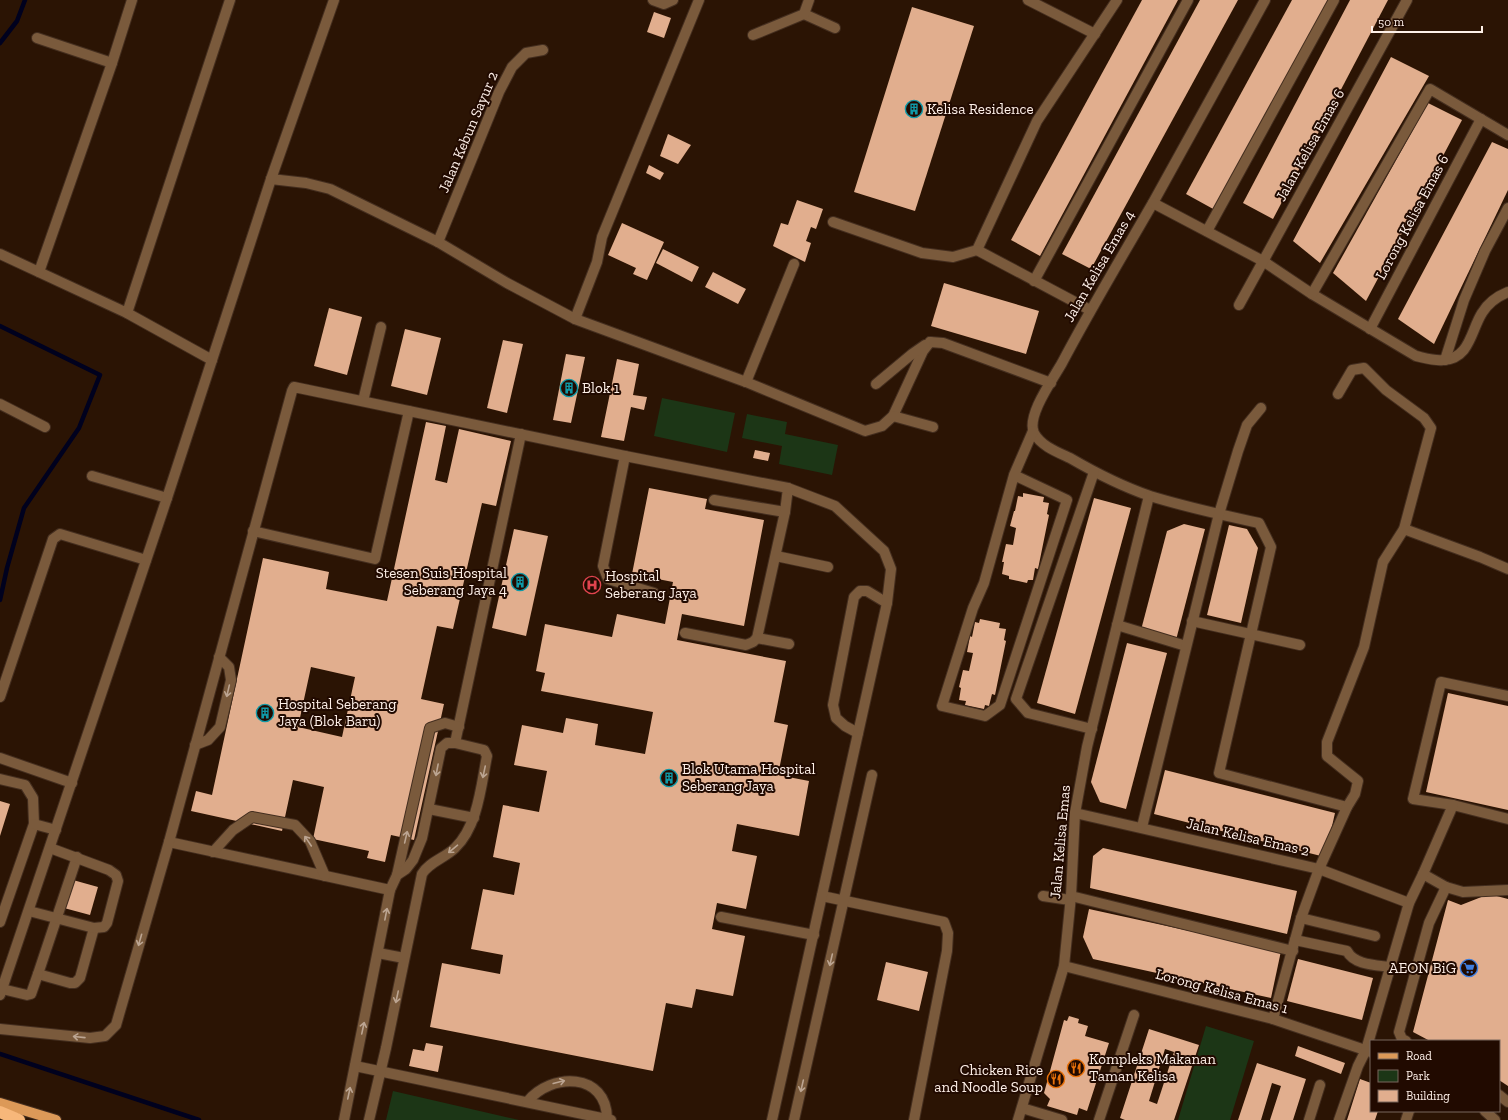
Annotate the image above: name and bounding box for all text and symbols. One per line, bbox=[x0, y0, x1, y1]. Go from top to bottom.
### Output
scale bar bbox=[1372, 8, 1482, 34]
text: 50 m bbox=[1378, 15, 1405, 29]
street label: Jalan Kebun Sayur 2 bbox=[434, 68, 502, 195]
street label: Jalan Kelisa Emas 6 bbox=[1272, 86, 1348, 204]
building icon: Kelisa Residence bbox=[904, 99, 924, 119]
place label: Kelisa Residence bbox=[927, 100, 1034, 118]
street label: Lorong Kelisa Emas 6 bbox=[1371, 151, 1453, 283]
street label: Jalan Kelisa Emas 4 bbox=[1060, 207, 1138, 325]
building icon: Blok 1 bbox=[559, 378, 579, 398]
place label: Blok 1 bbox=[582, 379, 620, 397]
place label: Stesen Suis Hospital Seberang Jaya 4 bbox=[376, 564, 507, 599]
place label: Hospital Seberang Jaya bbox=[605, 567, 697, 602]
building icon: Stesen Suis Hospital Seberang Jaya 4 bbox=[510, 572, 530, 592]
hospital icon: Hospital Seberang Jaya bbox=[582, 575, 602, 595]
one-way arrow bbox=[224, 684, 232, 697]
place label: Hospital Seberang Jaya (Blok Baru) bbox=[278, 695, 396, 730]
building icon: Hospital Seberang Jaya (Blok Baru) bbox=[255, 703, 275, 723]
place label: Blok Utama Hospital Seberang Jaya bbox=[682, 760, 815, 795]
one-way arrow bbox=[432, 763, 440, 776]
one-way arrow bbox=[479, 765, 487, 778]
building icon: Blok Utama Hospital Seberang Jaya bbox=[659, 768, 679, 788]
street label: Jalan Kelisa Emas bbox=[1046, 784, 1074, 900]
street label: Jalan Kelisa Emas 2 bbox=[1185, 814, 1311, 860]
one-way arrow bbox=[402, 831, 410, 844]
one-way arrow bbox=[304, 835, 312, 847]
one-way arrow bbox=[448, 845, 458, 854]
one-way arrow bbox=[382, 908, 390, 921]
one-way arrow bbox=[136, 934, 143, 947]
one-way arrow bbox=[827, 953, 834, 966]
supermarket icon: AEON BiG bbox=[1459, 958, 1479, 978]
place label: AEON BiG bbox=[1389, 959, 1456, 977]
street label: Lorong Kelisa Emas 1 bbox=[1154, 965, 1291, 1017]
one-way arrow bbox=[392, 990, 400, 1003]
one-way arrow bbox=[359, 1022, 367, 1035]
one-way arrow bbox=[73, 1034, 86, 1041]
legend bbox=[1370, 1040, 1500, 1112]
text: Road bbox=[1406, 1049, 1432, 1063]
place label: Kompleks Makanan Taman Kelisa bbox=[1089, 1050, 1216, 1085]
restaurant icon: Kompleks Makanan Taman Kelisa bbox=[1066, 1058, 1086, 1078]
place label: Chicken Rice and Noodle Soup bbox=[934, 1061, 1043, 1096]
restaurant icon: Chicken Rice and Noodle Soup bbox=[1046, 1069, 1066, 1089]
text: Park bbox=[1406, 1069, 1431, 1083]
one-way arrow bbox=[552, 1078, 565, 1086]
one-way arrow bbox=[798, 1079, 806, 1092]
one-way arrow bbox=[346, 1087, 354, 1100]
text: Building bbox=[1406, 1089, 1450, 1103]

